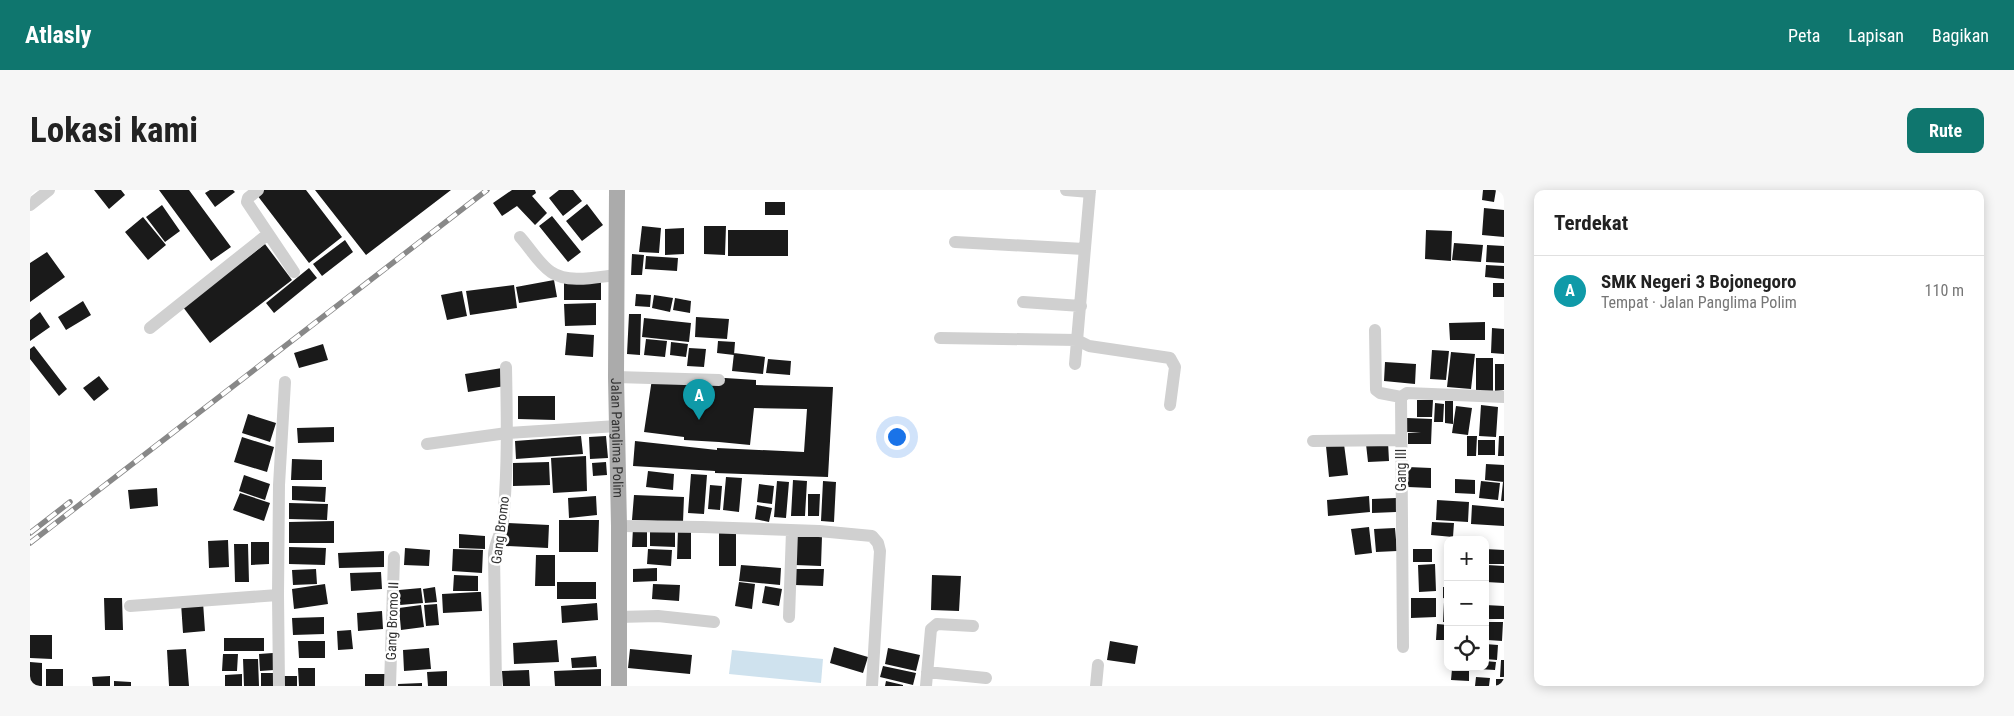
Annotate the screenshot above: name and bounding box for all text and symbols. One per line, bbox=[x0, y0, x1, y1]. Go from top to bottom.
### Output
text: Atlasly bbox=[25, 21, 91, 49]
text: Peta bbox=[1788, 25, 1820, 46]
text: Lapisan bbox=[1848, 25, 1904, 46]
text: Bagikan bbox=[1932, 25, 1989, 46]
button: Rute bbox=[1907, 108, 1984, 153]
text: Lokasi kami bbox=[30, 110, 198, 151]
text: Terdekat bbox=[1554, 211, 1628, 235]
text: SMK Negeri 3 Bojonegoro bbox=[1601, 270, 1796, 293]
text: A bbox=[1565, 281, 1575, 300]
text: 110 m bbox=[1925, 281, 1964, 300]
text: Tempat · Jalan Panglima Polim bbox=[1601, 293, 1797, 312]
street label: Jalan Panglima Polim bbox=[608, 378, 626, 498]
pin: A bbox=[683, 379, 715, 420]
your location bbox=[884, 424, 910, 450]
street label: Gang III bbox=[1393, 449, 1409, 491]
street label: Gang Bromo bbox=[488, 495, 512, 565]
map controls bbox=[1444, 536, 1489, 671]
button: + bbox=[1444, 536, 1489, 581]
button: − bbox=[1444, 581, 1489, 626]
street label: Gang Bromo II bbox=[383, 582, 401, 660]
button: locate bbox=[1444, 626, 1489, 671]

